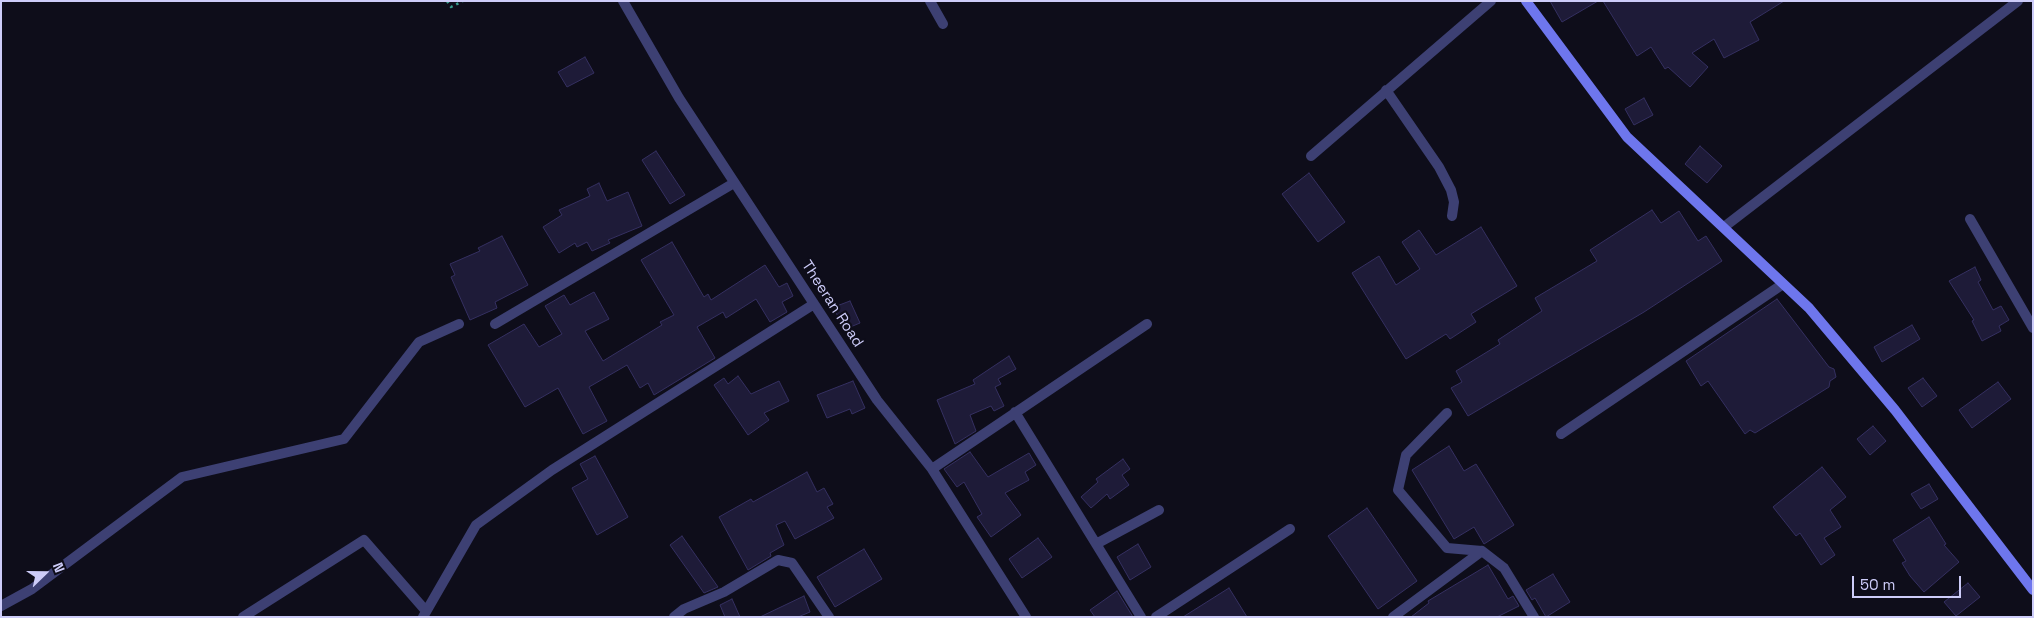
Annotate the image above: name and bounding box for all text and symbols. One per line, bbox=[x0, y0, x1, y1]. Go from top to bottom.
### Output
street label: Theeran Road bbox=[797, 257, 867, 351]
north arrow bbox=[20, 548, 70, 598]
text: N bbox=[49, 560, 69, 575]
scale bar bbox=[1854, 566, 1963, 598]
text: 50 m bbox=[1860, 575, 1895, 594]

